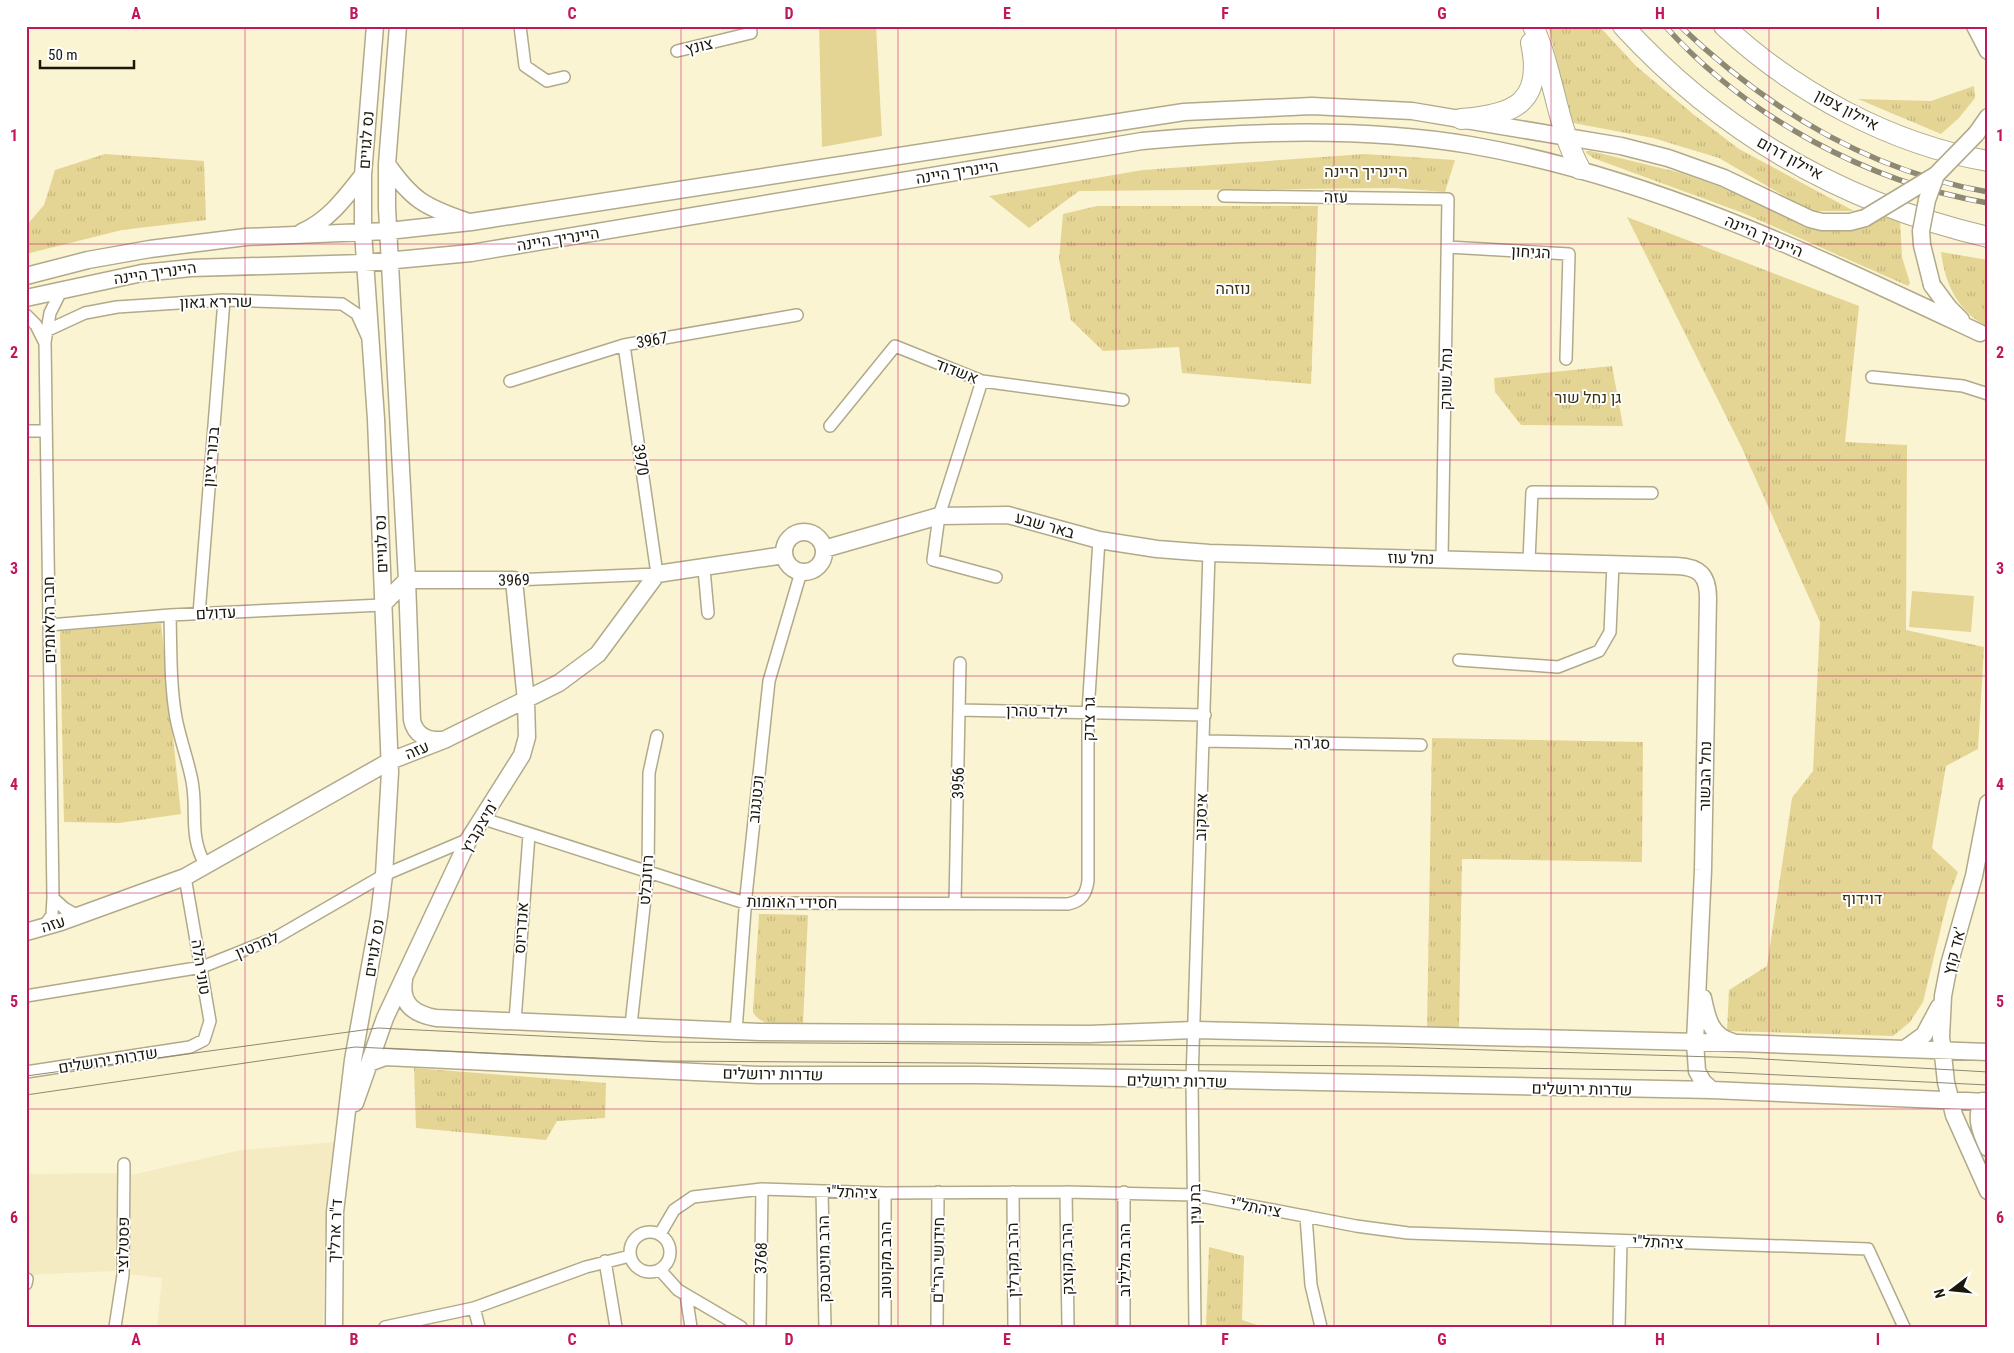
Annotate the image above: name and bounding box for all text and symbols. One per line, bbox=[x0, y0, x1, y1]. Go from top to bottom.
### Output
text: A bbox=[131, 4, 141, 23]
text: B bbox=[350, 4, 359, 23]
text: C bbox=[567, 4, 577, 23]
text: D bbox=[784, 4, 794, 23]
text: E bbox=[1003, 4, 1011, 23]
text: F bbox=[1221, 4, 1229, 23]
text: G bbox=[1437, 4, 1447, 23]
text: H bbox=[1655, 4, 1665, 23]
text: I bbox=[1876, 4, 1880, 23]
street label: צונץ bbox=[683, 34, 715, 58]
scale bar bbox=[40, 38, 134, 70]
text: 50 m bbox=[48, 46, 78, 64]
street label: איילון צפון bbox=[1812, 85, 1882, 135]
street label: נס לגויים bbox=[354, 110, 378, 170]
text: 1 bbox=[10, 126, 18, 145]
text: 1 bbox=[1996, 126, 2004, 145]
street label: איילון דרום bbox=[1754, 132, 1826, 184]
street label: היינריך היינה bbox=[914, 156, 1000, 188]
park label: היינריך היינה bbox=[1324, 162, 1408, 181]
street label: עזה bbox=[1324, 187, 1348, 207]
street label: היינריך היינה bbox=[1722, 211, 1806, 261]
street label: היינריך היינה bbox=[515, 223, 601, 255]
street label: הגיחון bbox=[1511, 241, 1551, 263]
street label: היינריך היינה bbox=[112, 258, 198, 288]
park label: נוזהה bbox=[1216, 279, 1250, 298]
street label: שרירא גאון bbox=[179, 292, 253, 312]
street label: 3967 bbox=[635, 328, 669, 352]
text: 2 bbox=[10, 343, 18, 362]
text: 2 bbox=[1996, 343, 2004, 362]
street label: נחל שורק bbox=[1436, 348, 1456, 410]
street label: אשדוד bbox=[933, 354, 981, 388]
park label: גן נחל שור bbox=[1554, 388, 1622, 407]
street label: בכורי ציון bbox=[199, 425, 223, 488]
street label: 3970 bbox=[629, 443, 653, 477]
street label: באר שבע bbox=[1013, 508, 1077, 543]
street label: נס לגויים bbox=[370, 514, 392, 574]
street label: נחל עוז bbox=[1387, 548, 1435, 568]
text: 3 bbox=[10, 559, 18, 578]
text: 3 bbox=[1996, 559, 2004, 578]
street label: 3969 bbox=[498, 570, 530, 590]
street label: חבר הלאומים bbox=[39, 576, 59, 664]
street label: עדולם bbox=[195, 602, 237, 624]
street label: גר צדק bbox=[1079, 696, 1099, 742]
street label: ילדי טהרן bbox=[1006, 701, 1068, 721]
street label: סג'רה bbox=[1294, 733, 1330, 753]
street label: עזה bbox=[402, 737, 432, 763]
street label: נחל הבשור bbox=[1695, 741, 1715, 811]
street label: 3956 bbox=[948, 767, 968, 799]
street label: וכטנגוב bbox=[744, 774, 768, 824]
text: 4 bbox=[10, 775, 18, 794]
text: 4 bbox=[1996, 775, 2004, 794]
street label: איסקוב bbox=[1191, 792, 1211, 842]
street label: מיצקביץ' bbox=[456, 797, 502, 857]
street label: רוזנבלט bbox=[635, 854, 657, 906]
park label: דוידוף bbox=[1842, 889, 1882, 908]
street label: חסידי האומות bbox=[746, 892, 838, 912]
street label: אנדריוס bbox=[510, 901, 532, 955]
street label: עזה bbox=[39, 911, 67, 937]
street label: נס לגויים bbox=[360, 918, 388, 978]
street label: אד קוץ' bbox=[1939, 925, 1969, 977]
street label: למרטין bbox=[232, 927, 282, 963]
street label: טוני הלה bbox=[187, 938, 215, 996]
text: 5 bbox=[10, 992, 18, 1011]
text: 5 bbox=[1996, 992, 2004, 1011]
street label: שדרות ירושלים bbox=[57, 1043, 159, 1077]
street label: שדרות ירושלים bbox=[723, 1064, 823, 1084]
street label: שדרות ירושלים bbox=[1127, 1071, 1227, 1091]
street label: שדרות ירושלים bbox=[1532, 1079, 1632, 1099]
street label: ציהתל"י bbox=[826, 1182, 878, 1202]
street label: בת עין bbox=[1185, 1183, 1205, 1225]
street label: ציהתל"י bbox=[1229, 1193, 1283, 1221]
street label: ד"ר ארליך bbox=[324, 1199, 346, 1263]
text: 6 bbox=[10, 1208, 18, 1227]
text: 6 bbox=[1996, 1208, 2004, 1227]
street label: הרב מויטבסק bbox=[814, 1215, 834, 1303]
street label: פסטלוצי bbox=[113, 1217, 133, 1273]
street label: חידושי הרי"ם bbox=[928, 1217, 948, 1303]
street label: הרב מקוטוב bbox=[876, 1221, 895, 1299]
street label: הרב מקרלין bbox=[1003, 1222, 1023, 1298]
street label: הרב מקוצק bbox=[1057, 1222, 1077, 1296]
street label: הרב מלילוב bbox=[1115, 1223, 1134, 1297]
street label: ציהתל"י bbox=[1632, 1232, 1684, 1252]
street label: 3768 bbox=[751, 1242, 771, 1274]
north arrow bbox=[1926, 1266, 1976, 1316]
text: N bbox=[1931, 1287, 1948, 1300]
text: A bbox=[131, 1330, 141, 1349]
text: B bbox=[350, 1330, 359, 1349]
text: C bbox=[567, 1330, 577, 1349]
text: D bbox=[784, 1330, 794, 1349]
text: E bbox=[1003, 1330, 1011, 1349]
text: F bbox=[1221, 1330, 1229, 1349]
text: G bbox=[1437, 1330, 1447, 1349]
text: H bbox=[1655, 1330, 1665, 1349]
text: I bbox=[1876, 1330, 1880, 1349]

